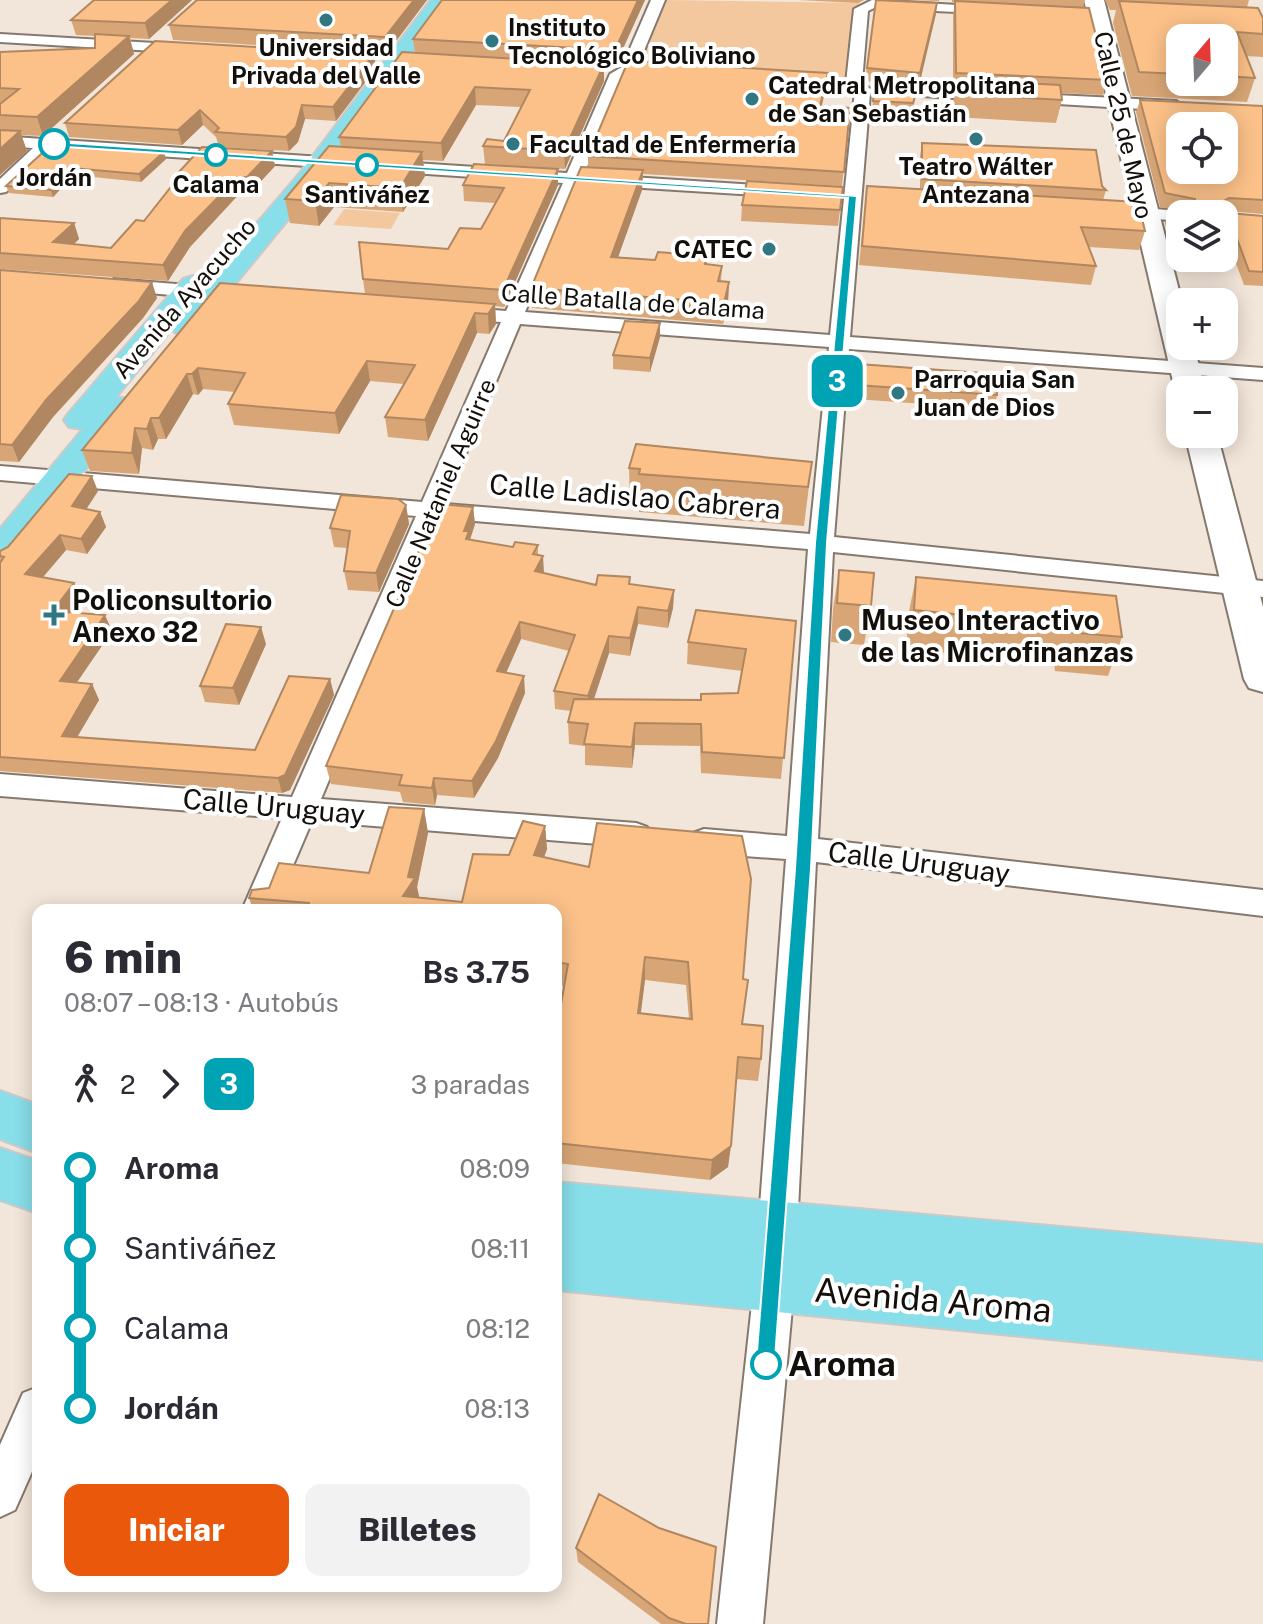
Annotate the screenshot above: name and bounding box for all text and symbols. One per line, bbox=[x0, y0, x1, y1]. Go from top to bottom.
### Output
marker: Universidad Privada del Valle bbox=[317, 11, 335, 29]
place label: Instituto Tecnológico Boliviano bbox=[508, 13, 756, 69]
north arrow bbox=[1166, 24, 1238, 96]
map controls bbox=[1166, 24, 1238, 448]
street label: Calle 25 de Mayo bbox=[1089, 29, 1159, 221]
marker: Instituto Tecnológico Boliviano bbox=[483, 32, 501, 50]
place label: Universidad Privada del Valle bbox=[231, 33, 421, 89]
place label: Catedral Metropolitana de San Sebastián bbox=[768, 71, 1035, 127]
marker: Catedral Metropolitana de San Sebastián bbox=[743, 90, 761, 108]
button: locate bbox=[1166, 112, 1238, 184]
marker: Jordán bbox=[39, 129, 69, 159]
place label: Facultad de Enfermería bbox=[529, 130, 796, 158]
marker: Teatro Wálter Antezana bbox=[967, 130, 985, 148]
marker: Facultad de Enfermería bbox=[504, 135, 522, 153]
marker: Calama bbox=[205, 144, 227, 166]
place label: Teatro Wálter Antezana bbox=[899, 152, 1053, 208]
marker: Santiváñez bbox=[356, 154, 378, 176]
place label: Jordán bbox=[16, 163, 92, 191]
place label: Calama bbox=[173, 170, 259, 198]
place label: Santiváñez bbox=[304, 180, 430, 208]
button: layers bbox=[1166, 200, 1238, 272]
street label: Avenida Ayacucho bbox=[107, 212, 261, 384]
place label: CATEC bbox=[674, 235, 753, 263]
marker: CATEC bbox=[760, 240, 778, 258]
street label: Calle Batalla de Calama bbox=[500, 278, 766, 324]
button: + bbox=[1166, 288, 1238, 360]
line badge: 3 bbox=[811, 355, 863, 407]
text: 3 bbox=[828, 364, 846, 397]
place label: Parroquia San Juan de Dios bbox=[914, 365, 1075, 421]
street label: Calle Nataniel Aguirre bbox=[379, 374, 501, 612]
button: − bbox=[1166, 376, 1238, 448]
marker: Parroquia San Juan de Dios bbox=[889, 384, 907, 402]
street label: Calle Ladislao Cabrera bbox=[488, 467, 782, 525]
place label: Policonsultorio Anexo 32 bbox=[72, 583, 272, 648]
place label: Museo Interactivo de las Microfinanzas bbox=[861, 603, 1134, 668]
marker: Policonsultorio Anexo 32 bbox=[43, 604, 65, 626]
marker: Museo Interactivo de las Microfinanzas bbox=[836, 626, 854, 644]
street label: Calle Uruguay bbox=[181, 782, 367, 830]
street label: Calle Uruguay bbox=[826, 834, 1012, 890]
text: 6 min bbox=[64, 931, 182, 983]
text: Bs 3.75 bbox=[422, 954, 530, 990]
text: 08:07 – 08:13 · Autobús bbox=[64, 987, 339, 1018]
icon: walk bbox=[64, 1062, 108, 1106]
icon: forward bbox=[148, 1062, 192, 1106]
text: 3 bbox=[220, 1067, 238, 1100]
text: 2 bbox=[120, 1069, 136, 1100]
text: 3 paradas bbox=[411, 1069, 530, 1100]
text: Aroma bbox=[124, 1150, 219, 1186]
text: 08:09 bbox=[460, 1153, 530, 1184]
text: Santiváñez bbox=[124, 1230, 276, 1266]
text: 08:11 bbox=[470, 1233, 530, 1264]
street label: Avenida Aroma bbox=[813, 1270, 1053, 1330]
text: Calama bbox=[124, 1310, 229, 1346]
text: 08:12 bbox=[465, 1313, 530, 1344]
place label: Aroma bbox=[788, 1344, 896, 1384]
marker: Aroma bbox=[751, 1349, 781, 1379]
text: Jordán bbox=[124, 1390, 219, 1426]
text: 08:13 bbox=[465, 1393, 530, 1424]
button: Iniciar bbox=[64, 1484, 289, 1576]
button: Billetes bbox=[305, 1484, 530, 1576]

